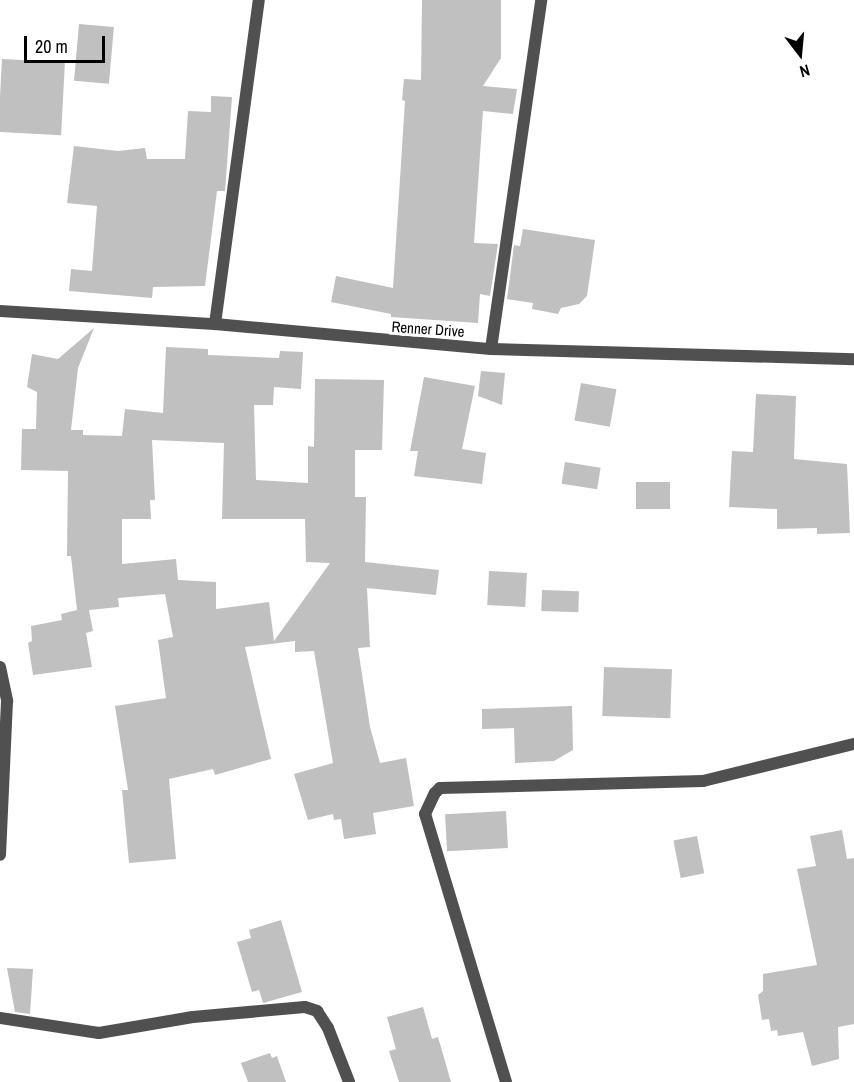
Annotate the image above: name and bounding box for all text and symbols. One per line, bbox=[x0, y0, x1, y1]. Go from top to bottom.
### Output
scale bar bbox=[27, 24, 108, 62]
north arrow bbox=[770, 24, 830, 84]
text: 20 m bbox=[35, 34, 68, 59]
text: N bbox=[797, 59, 813, 83]
street label: Renner Drive bbox=[391, 317, 465, 341]

